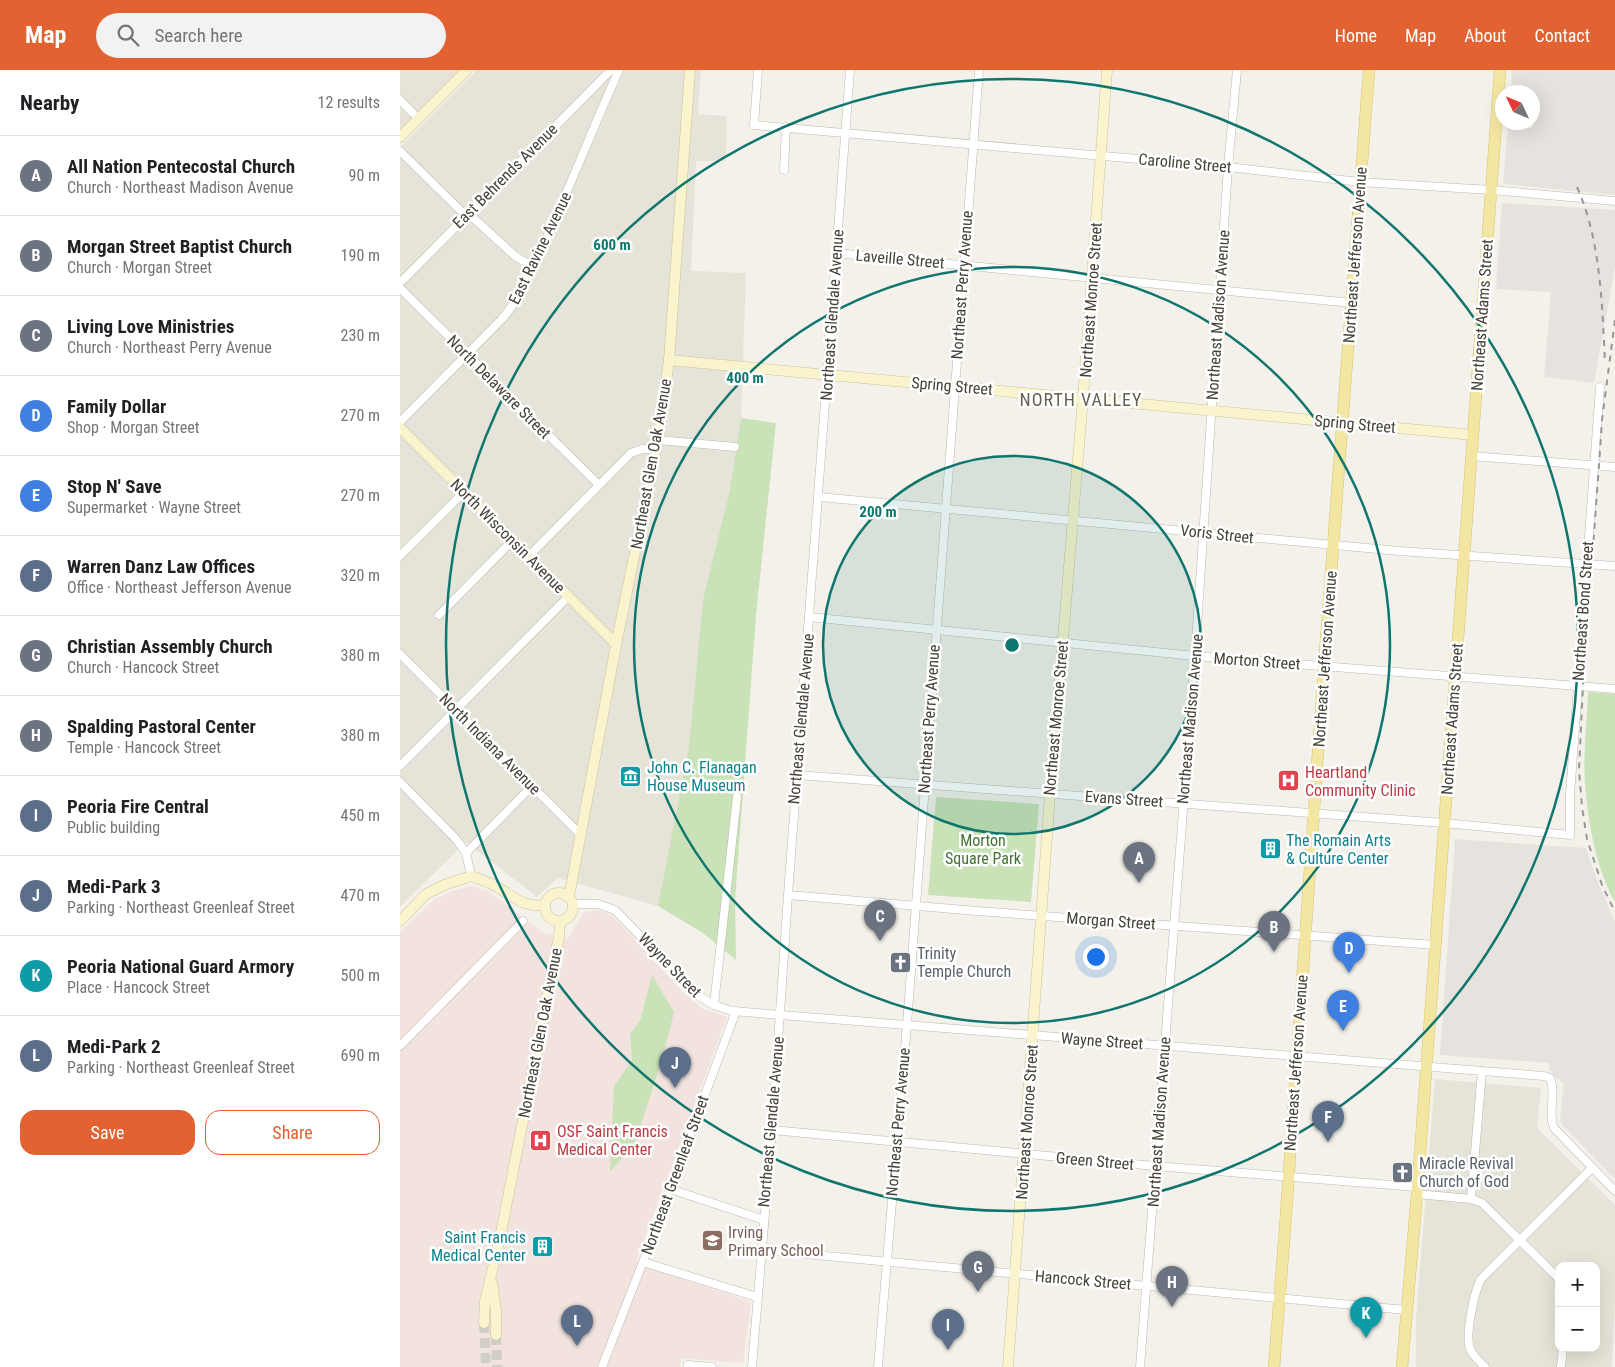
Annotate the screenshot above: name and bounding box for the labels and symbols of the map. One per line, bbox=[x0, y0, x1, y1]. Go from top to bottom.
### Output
north arrow bbox=[1495, 85, 1540, 130]
street label: East Behrends Avenue bbox=[449, 120, 561, 232]
street label: Caroline Street bbox=[1138, 149, 1233, 177]
street label: Northeast Jefferson Avenue bbox=[1339, 166, 1371, 344]
street label: East Ravine Avenue bbox=[505, 189, 575, 307]
street label: Northeast Perry Avenue bbox=[947, 210, 977, 360]
street label: Northeast Monroe Street bbox=[1076, 221, 1106, 378]
street label: Northeast Glendale Avenue bbox=[817, 229, 847, 401]
street label: Northeast Madison Avenue bbox=[1203, 229, 1233, 401]
text: 600 m bbox=[593, 236, 631, 254]
street label: Northeast Adams Street bbox=[1467, 238, 1497, 391]
street label: Laveille Street bbox=[855, 246, 945, 272]
street label: North Delaware Street bbox=[443, 331, 555, 443]
text: 400 m bbox=[726, 369, 764, 387]
street label: Spring Street bbox=[911, 373, 994, 399]
street label: Northeast Glen Oak Avenue bbox=[627, 377, 675, 551]
district label: NORTH VALLEY bbox=[1020, 389, 1142, 410]
street label: Spring Street bbox=[1314, 411, 1397, 437]
street label: North Wisconsin Avenue bbox=[447, 475, 569, 597]
text: 200 m bbox=[859, 503, 897, 521]
street label: Voris Street bbox=[1179, 521, 1255, 547]
street label: Northeast Bond Street bbox=[1569, 540, 1597, 682]
street label: Northeast Jefferson Avenue bbox=[1309, 570, 1341, 748]
street label: Northeast Glendale Avenue bbox=[784, 633, 818, 805]
street label: Northeast Madison Avenue bbox=[1173, 633, 1207, 805]
centre of rings bbox=[1003, 636, 1021, 654]
street label: Northeast Monroe Street bbox=[1040, 639, 1072, 796]
street label: Northeast Adams Street bbox=[1437, 642, 1467, 795]
street label: Northeast Perry Avenue bbox=[914, 644, 944, 794]
street label: Morton Street bbox=[1213, 648, 1301, 674]
street label: North Indiana Avenue bbox=[435, 689, 545, 799]
place label: John C. Flanagan House Museum bbox=[647, 758, 757, 795]
place label: Heartland Community Clinic bbox=[1305, 763, 1416, 800]
museum icon: John C. Flanagan House Museum bbox=[619, 764, 643, 788]
hospital icon: Heartland Community Clinic bbox=[1277, 769, 1301, 793]
street label: Evans Street bbox=[1084, 787, 1164, 811]
park label: Morton Square Park bbox=[945, 831, 1022, 868]
place label: The Romain Arts & Culture Center bbox=[1286, 831, 1391, 868]
building icon: The Romain Arts & Culture Center bbox=[1258, 837, 1282, 861]
pin: A bbox=[1123, 842, 1155, 883]
pin: C bbox=[864, 900, 896, 941]
street label: Morgan Street bbox=[1066, 908, 1156, 934]
pin: B bbox=[1258, 911, 1290, 952]
street label: Wayne Street bbox=[634, 929, 706, 1001]
pin: D bbox=[1333, 932, 1365, 973]
place label: Trinity Temple Church bbox=[917, 944, 1011, 981]
your location bbox=[1083, 944, 1109, 970]
street label: Northeast Glen Oak Avenue bbox=[514, 946, 566, 1120]
church icon: Trinity Temple Church bbox=[889, 950, 913, 974]
street label: Northeast Jefferson Avenue bbox=[1280, 974, 1312, 1152]
pin: E bbox=[1327, 990, 1359, 1031]
street label: Wayne Street bbox=[1060, 1029, 1144, 1053]
street label: Northeast Glendale Avenue bbox=[754, 1036, 788, 1208]
street label: Northeast Madison Avenue bbox=[1144, 1036, 1174, 1208]
street label: Northeast Monroe Street bbox=[1012, 1043, 1042, 1200]
pin: J bbox=[659, 1047, 691, 1088]
street label: Northeast Perry Avenue bbox=[882, 1047, 914, 1197]
street label: Northeast Greenleaf Street bbox=[637, 1092, 713, 1257]
pin: F bbox=[1312, 1101, 1344, 1142]
place label: OSF Saint Francis Medical Center bbox=[557, 1122, 668, 1159]
hospital icon: OSF Saint Francis Medical Center bbox=[529, 1128, 553, 1152]
street label: Green Street bbox=[1055, 1148, 1135, 1174]
place label: Miracle Revival Church of God bbox=[1419, 1154, 1514, 1191]
church icon: Miracle Revival Church of God bbox=[1391, 1160, 1415, 1184]
place label: Irving Primary School bbox=[728, 1223, 824, 1260]
place label: Saint Francis Medical Center bbox=[431, 1228, 526, 1265]
school or university icon: Irving Primary School bbox=[700, 1229, 724, 1253]
building icon: Saint Francis Medical Center bbox=[530, 1234, 554, 1258]
pin: G bbox=[962, 1251, 994, 1292]
street label: Hancock Street bbox=[1034, 1266, 1132, 1294]
pin: H bbox=[1156, 1266, 1188, 1307]
pin: K bbox=[1350, 1297, 1382, 1338]
pin: L bbox=[561, 1305, 593, 1346]
pin: I bbox=[932, 1309, 964, 1350]

